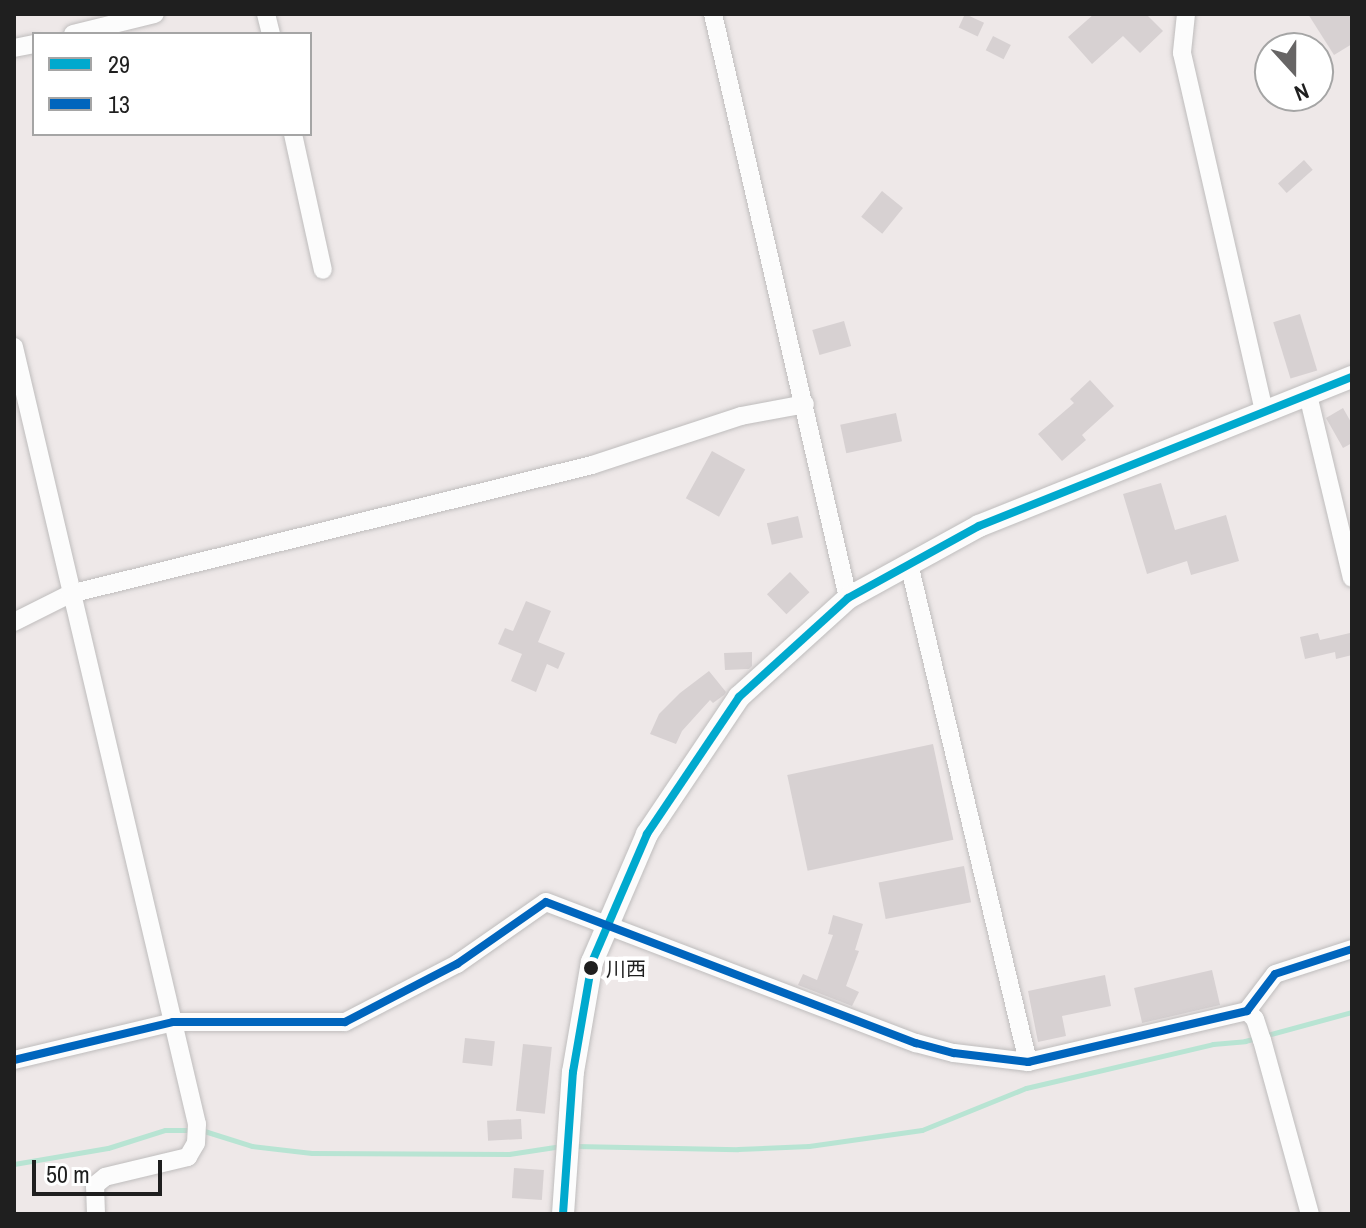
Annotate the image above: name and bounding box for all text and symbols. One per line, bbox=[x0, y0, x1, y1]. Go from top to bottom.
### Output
legend bbox=[32, 32, 312, 136]
north arrow bbox=[1254, 32, 1334, 112]
text: 29 bbox=[108, 48, 130, 80]
text: N bbox=[1290, 76, 1313, 109]
text: 13 bbox=[108, 88, 130, 120]
place label: 川西 bbox=[606, 956, 646, 980]
marker: 川西 bbox=[583, 960, 599, 976]
scale bar bbox=[36, 1144, 166, 1194]
text: 50 m bbox=[46, 1158, 90, 1190]

